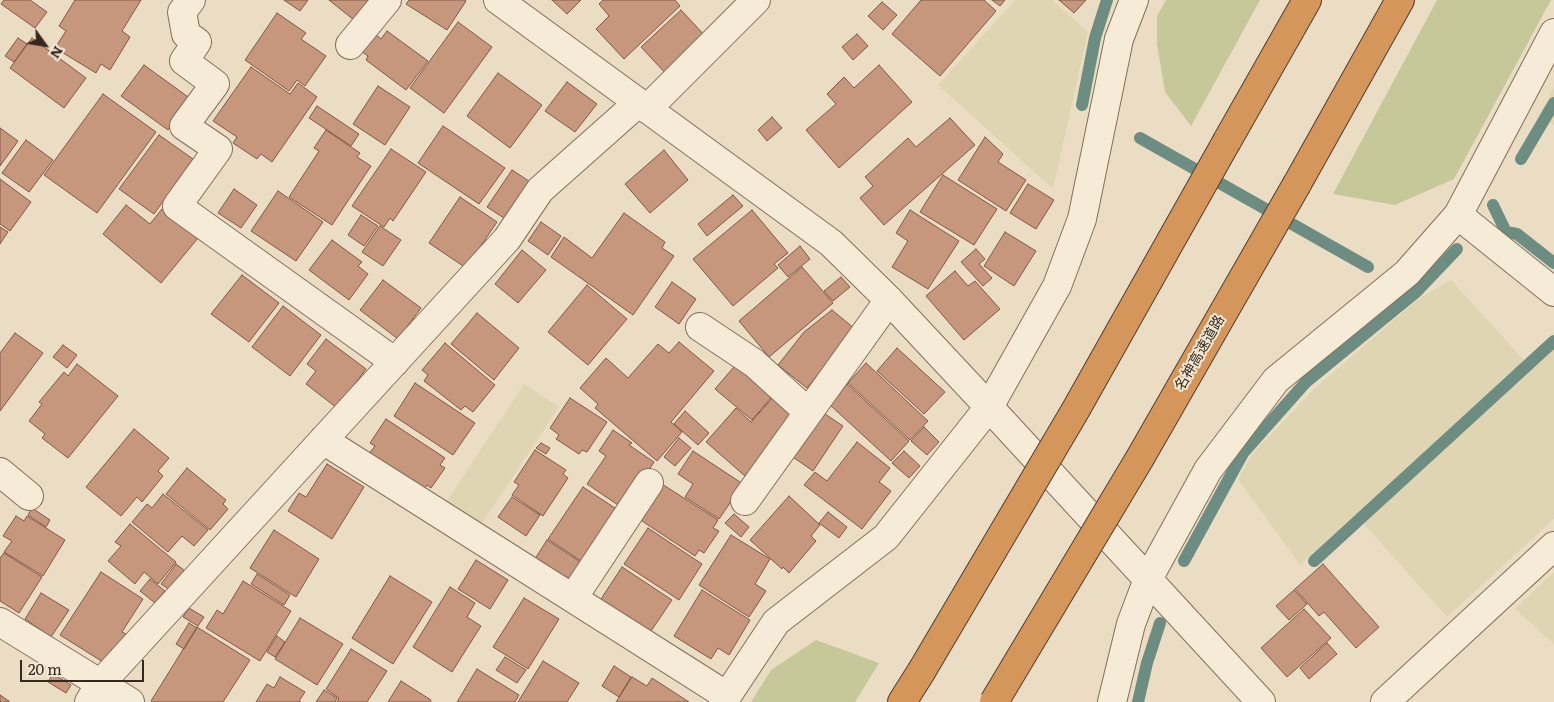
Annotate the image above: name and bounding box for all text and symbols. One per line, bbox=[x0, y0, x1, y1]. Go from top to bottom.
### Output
north arrow bbox=[20, 20, 70, 70]
text: N bbox=[46, 43, 69, 63]
street label: 名神高速道路 bbox=[1172, 312, 1228, 394]
scale bar bbox=[22, 650, 146, 682]
text: 20 m bbox=[28, 657, 62, 680]

